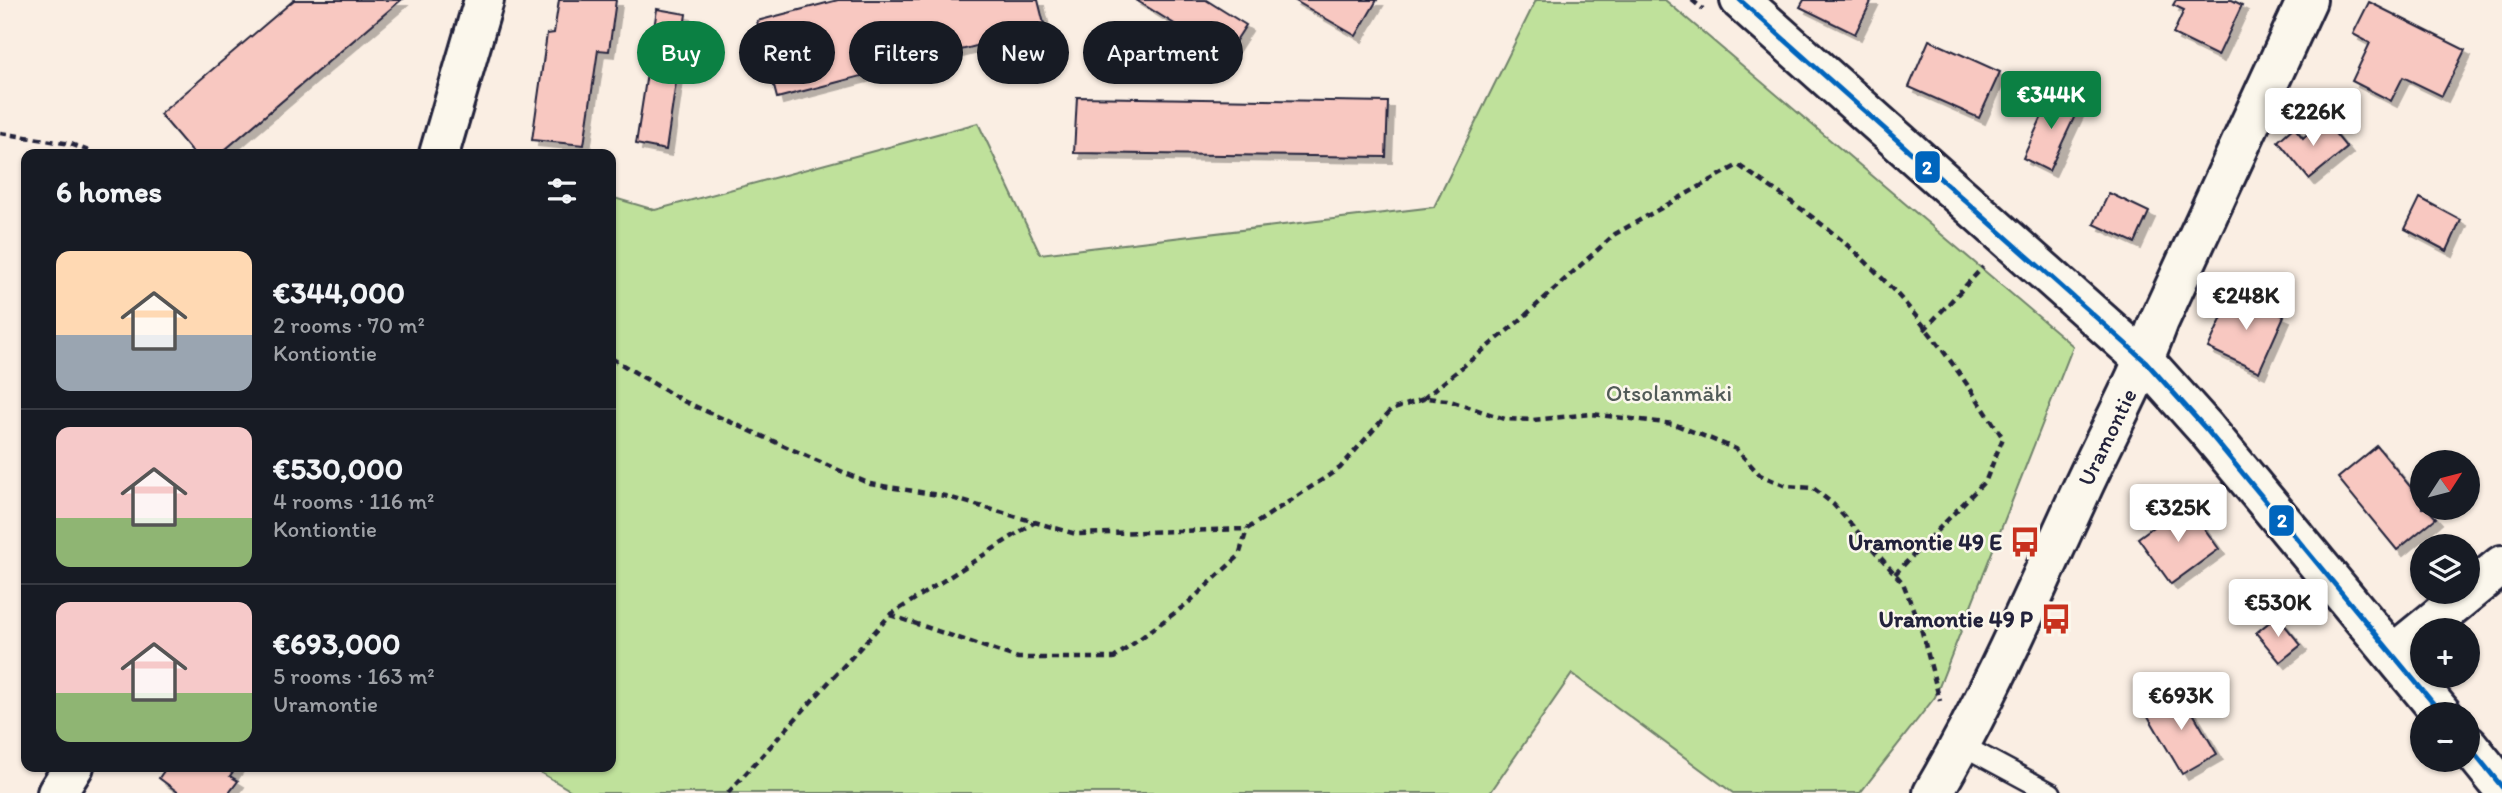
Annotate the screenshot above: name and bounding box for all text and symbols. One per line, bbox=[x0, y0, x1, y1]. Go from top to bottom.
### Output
chip: Buy bbox=[637, 21, 725, 84]
chip: Rent bbox=[739, 21, 835, 84]
chip: Filters bbox=[849, 21, 963, 84]
chip: New bbox=[977, 21, 1069, 84]
chip: Apartment bbox=[1083, 21, 1243, 84]
pin: €344K bbox=[2002, 72, 2100, 131]
text: €344K bbox=[2017, 80, 2085, 108]
pin: €226K bbox=[2264, 88, 2362, 148]
text: €226K bbox=[2281, 97, 2345, 125]
line badge: 2 bbox=[1914, 150, 1941, 184]
text: 2 bbox=[1922, 156, 1932, 179]
icon: filters bbox=[543, 172, 581, 210]
text: 6 homes bbox=[56, 173, 162, 210]
pin: €248K bbox=[2197, 272, 2295, 332]
text: €344,000 bbox=[273, 274, 405, 311]
icon: home bbox=[112, 279, 196, 363]
text: €248K bbox=[2213, 281, 2279, 309]
text: 2 rooms · 70 m² bbox=[273, 311, 425, 339]
text: Kontiontie bbox=[273, 339, 377, 367]
park label: Otsolanmäki bbox=[1606, 379, 1732, 407]
street label: Uramontie bbox=[2071, 384, 2143, 490]
text: €530,000 bbox=[273, 450, 403, 487]
north arrow bbox=[2410, 450, 2480, 520]
map controls bbox=[2410, 450, 2480, 772]
icon: home bbox=[112, 455, 196, 539]
pin: €325K bbox=[2129, 484, 2227, 544]
text: 4 rooms · 116 m² bbox=[273, 487, 435, 515]
text: €325K bbox=[2146, 493, 2210, 521]
line badge: 2 bbox=[2268, 504, 2295, 537]
text: 2 bbox=[2277, 509, 2287, 532]
text: Kontiontie bbox=[273, 515, 377, 543]
bus stop icon: Uramontie 49 E bbox=[2008, 525, 2042, 559]
place label: Uramontie 49 E bbox=[1848, 528, 2002, 556]
button: layers bbox=[2410, 534, 2480, 604]
pin: €530K bbox=[2229, 580, 2327, 639]
text: €530K bbox=[2245, 588, 2311, 616]
bus stop icon: Uramontie 49 P bbox=[2039, 602, 2073, 636]
place label: Uramontie 49 P bbox=[1879, 605, 2034, 633]
button: + bbox=[2410, 618, 2480, 688]
text: €693,000 bbox=[273, 625, 401, 662]
icon: home bbox=[112, 630, 196, 714]
text: 5 rooms · 163 m² bbox=[273, 662, 435, 690]
pin: €693K bbox=[2132, 672, 2230, 732]
text: €693K bbox=[2149, 681, 2213, 709]
text: Uramontie bbox=[273, 690, 378, 718]
button: − bbox=[2410, 702, 2480, 772]

